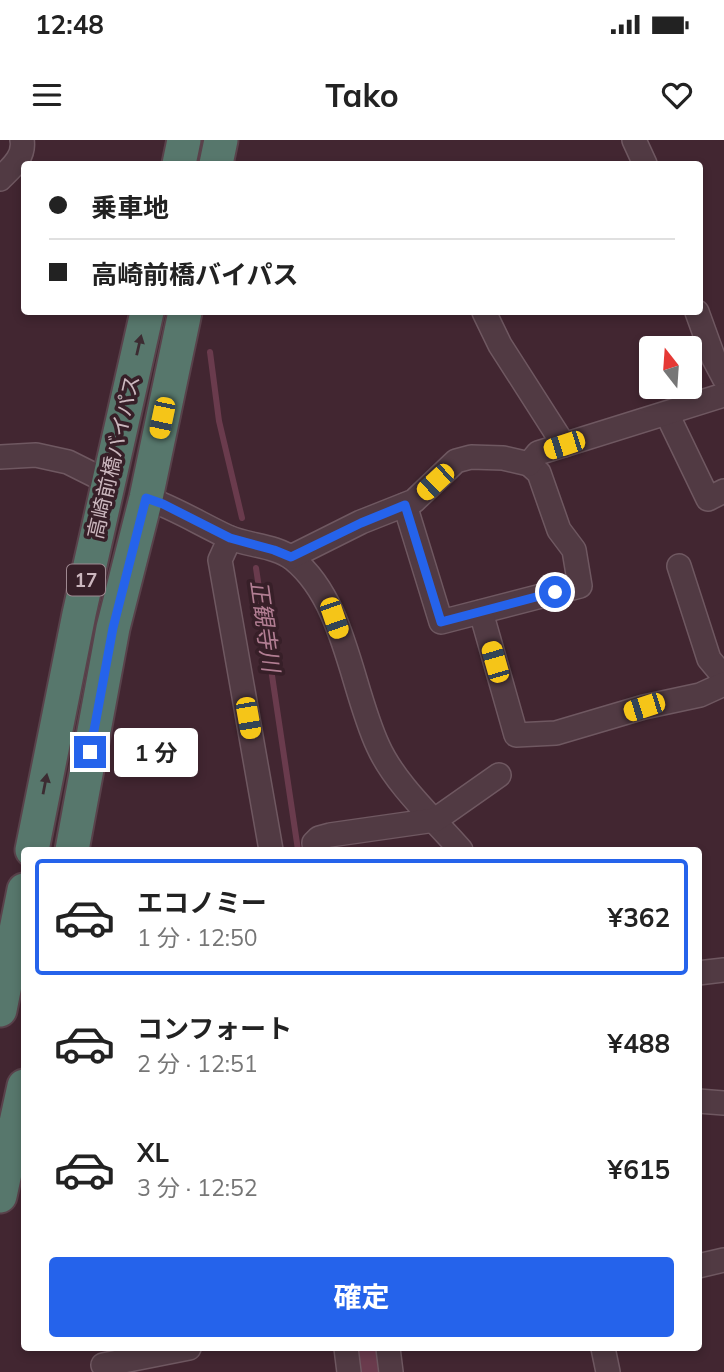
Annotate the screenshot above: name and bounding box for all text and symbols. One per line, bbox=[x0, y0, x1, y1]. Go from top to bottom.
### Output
text: 12:48 bbox=[35, 8, 104, 41]
text: Tako bbox=[325, 75, 399, 115]
icon: menu bbox=[28, 76, 66, 114]
icon: heart bbox=[658, 76, 696, 114]
text: 乗車地 bbox=[91, 191, 169, 224]
text: 高崎前橋バイパス bbox=[91, 258, 298, 291]
one-way arrow bbox=[134, 334, 145, 356]
north arrow bbox=[639, 336, 702, 399]
map controls bbox=[639, 336, 702, 399]
street label: 高崎前橋バイパス bbox=[82, 372, 145, 541]
car bbox=[148, 395, 177, 441]
car bbox=[541, 429, 588, 461]
car bbox=[413, 460, 458, 504]
road number: 17 bbox=[67, 564, 105, 596]
route start bbox=[539, 576, 571, 608]
water label: 正観寺川 bbox=[245, 578, 287, 676]
car bbox=[318, 595, 351, 641]
car bbox=[480, 639, 511, 685]
car bbox=[621, 691, 668, 723]
car bbox=[235, 695, 262, 741]
callout: 1 分 bbox=[114, 728, 198, 776]
route end bbox=[74, 736, 106, 768]
text: 1 分 bbox=[134, 738, 178, 767]
one-way arrow bbox=[40, 773, 51, 795]
icon: car bbox=[53, 886, 116, 949]
text: エコノミー bbox=[137, 886, 267, 919]
text: ¥362 bbox=[608, 901, 670, 934]
text: 1 分 · 12:50 bbox=[137, 923, 258, 952]
icon: car bbox=[53, 1012, 116, 1075]
text: コンフォート bbox=[137, 1012, 292, 1045]
text: ¥488 bbox=[608, 1027, 670, 1060]
text: 2 分 · 12:51 bbox=[137, 1049, 258, 1078]
text: XL bbox=[137, 1136, 169, 1169]
icon: car bbox=[53, 1138, 116, 1201]
text: ¥615 bbox=[608, 1153, 670, 1186]
text: 3 分 · 12:52 bbox=[137, 1173, 258, 1202]
button: 確定 bbox=[49, 1257, 674, 1337]

